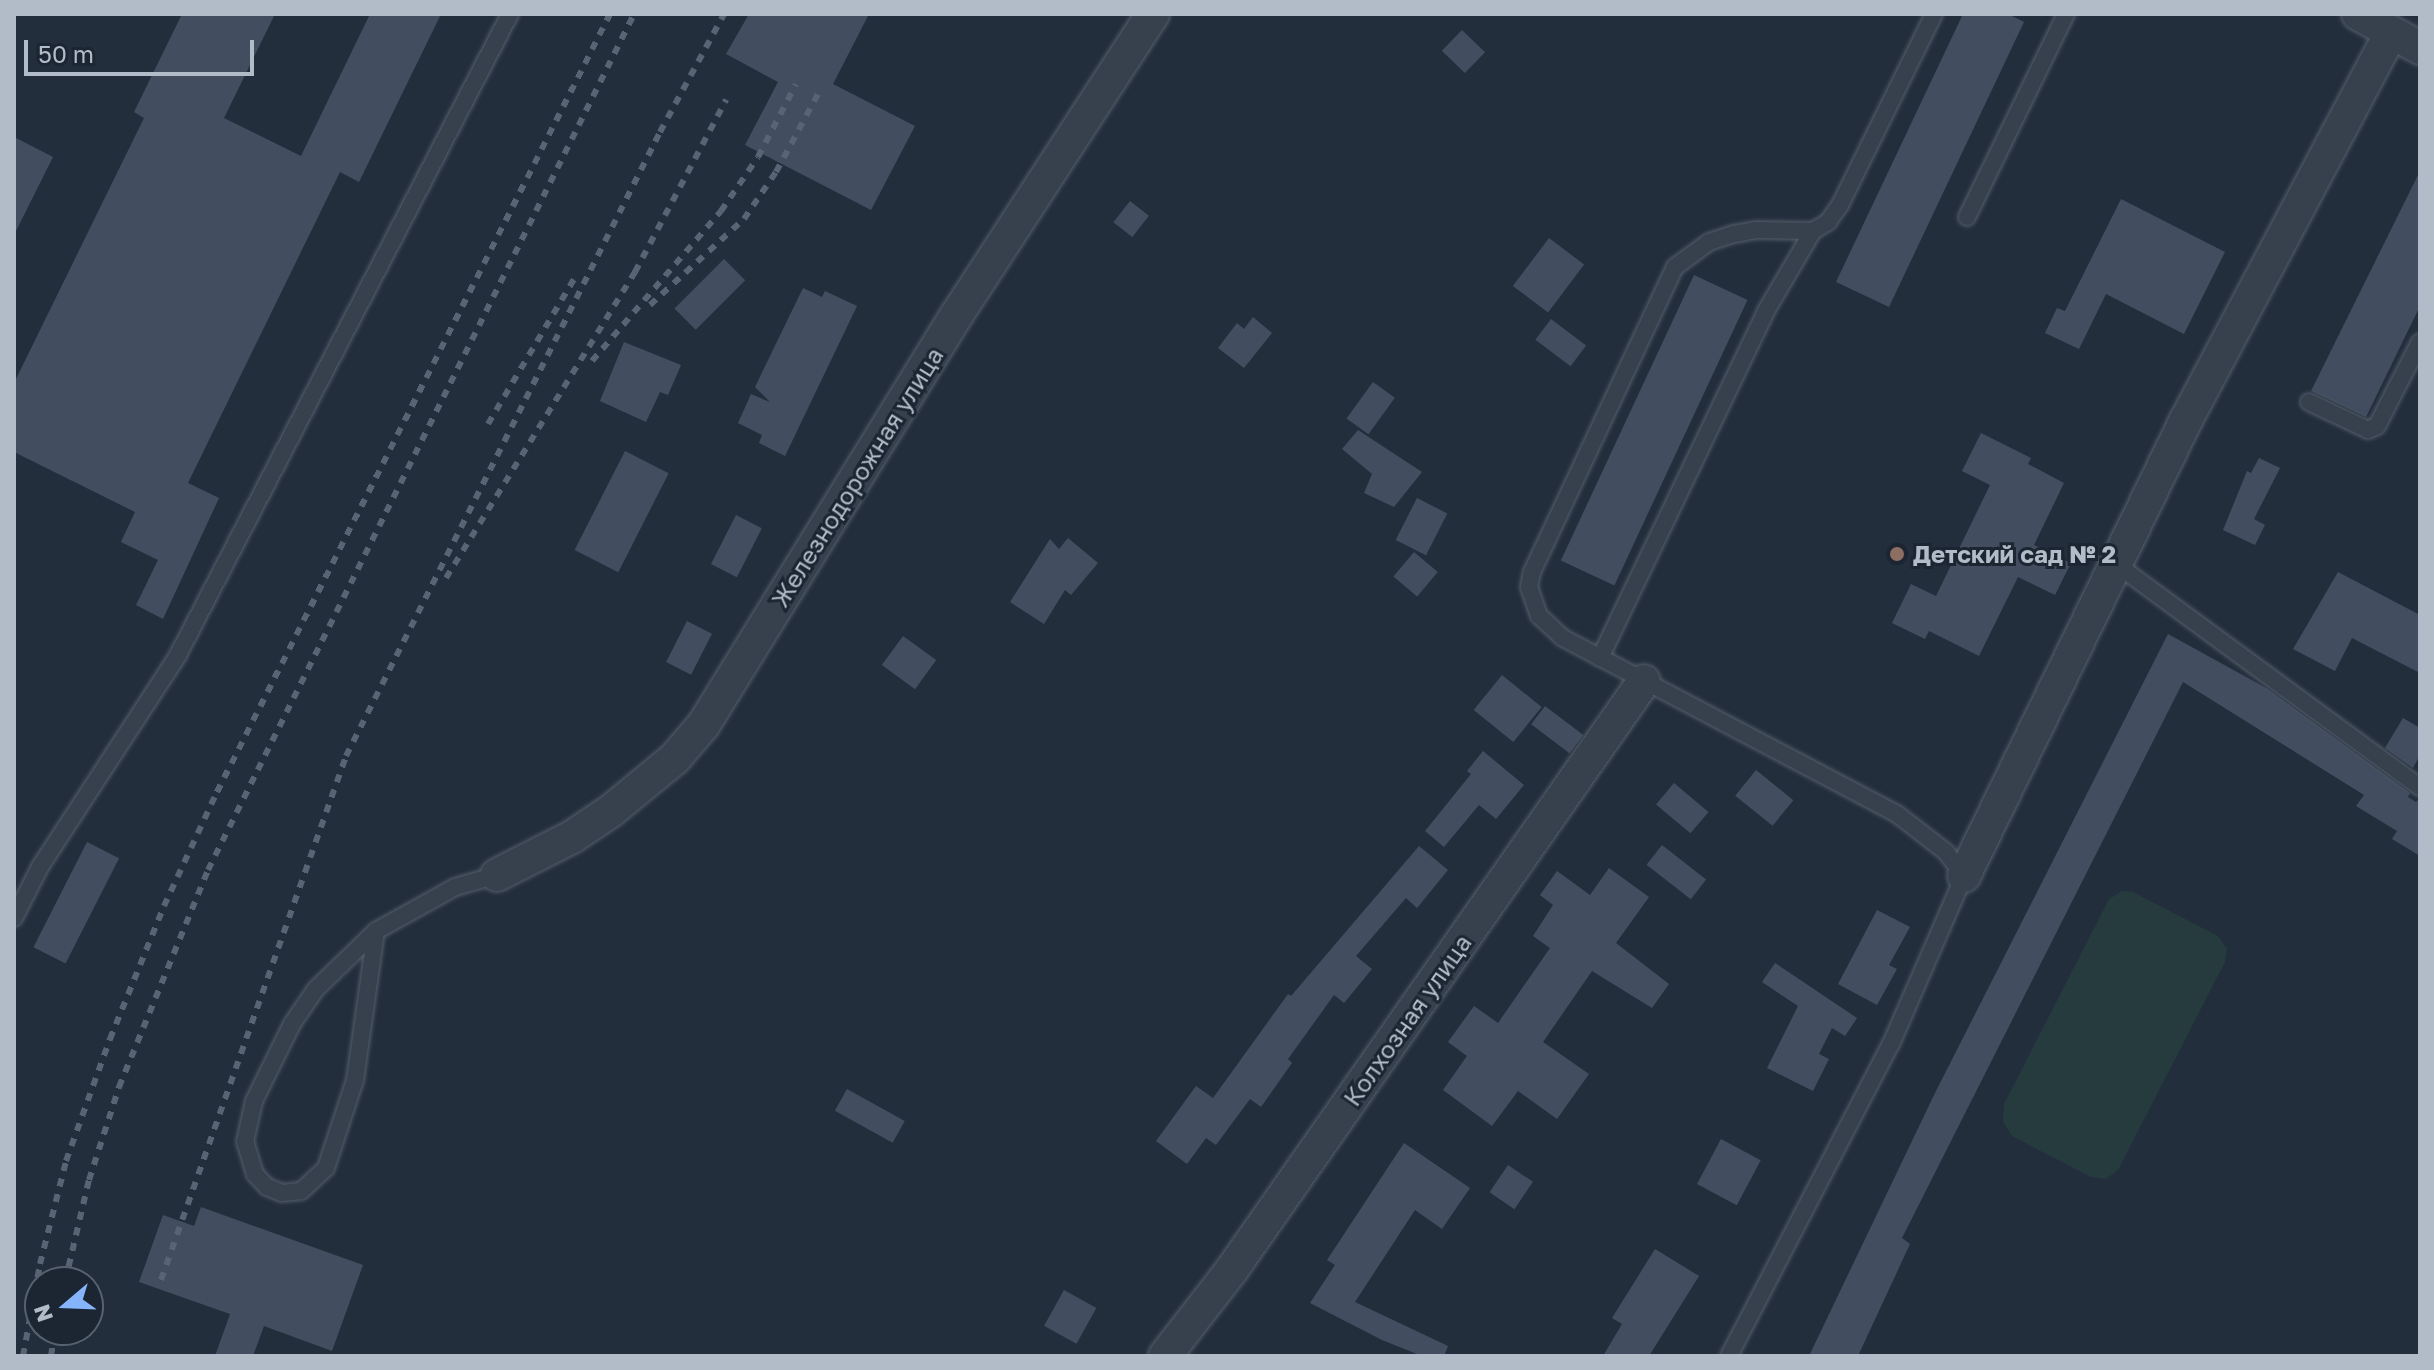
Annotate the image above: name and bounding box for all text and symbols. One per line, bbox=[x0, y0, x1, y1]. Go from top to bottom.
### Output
scale bar bbox=[28, 24, 258, 74]
text: 50 m bbox=[38, 39, 94, 68]
street label: Железнодорожная улица bbox=[765, 342, 949, 612]
place label: Детский сад № 2 bbox=[1913, 540, 2116, 568]
marker: Детский сад № 2 bbox=[1888, 545, 1906, 563]
street label: Колхозная улица bbox=[1337, 929, 1477, 1111]
north arrow bbox=[24, 1266, 104, 1346]
text: N bbox=[27, 1301, 58, 1326]

